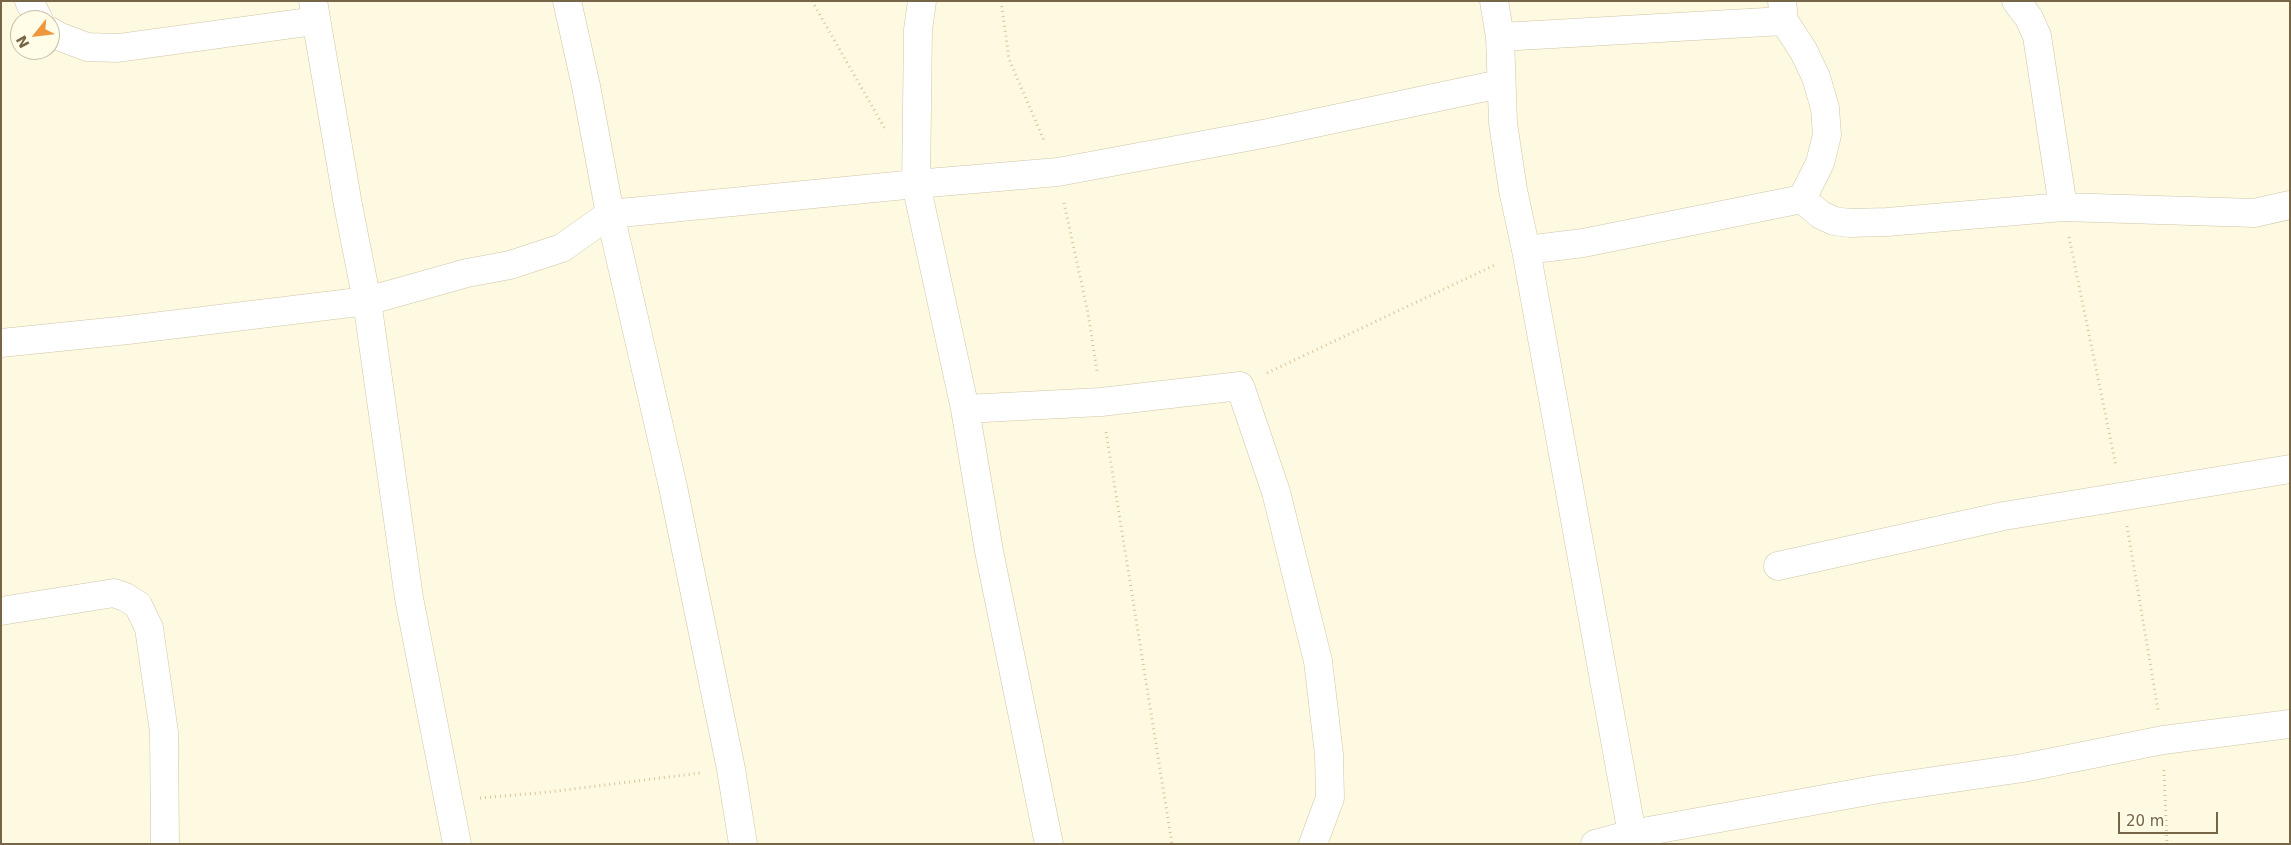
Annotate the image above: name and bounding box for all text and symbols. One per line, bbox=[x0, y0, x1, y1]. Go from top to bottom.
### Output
north arrow bbox=[10, 10, 60, 60]
text: N bbox=[13, 33, 33, 51]
scale bar bbox=[2121, 802, 2221, 834]
text: 20 m bbox=[2126, 812, 2164, 830]

